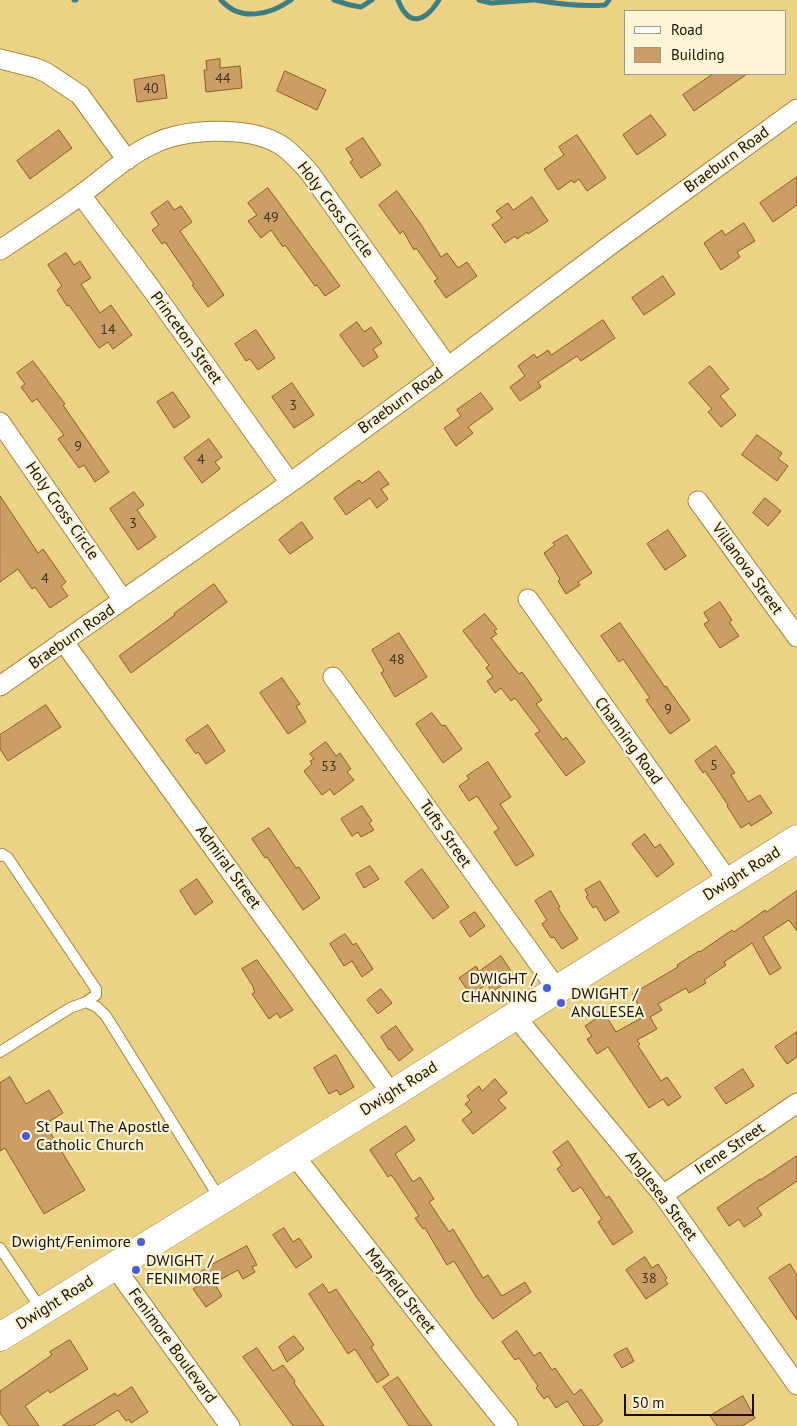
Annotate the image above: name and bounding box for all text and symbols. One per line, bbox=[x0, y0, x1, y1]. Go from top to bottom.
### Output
legend bbox=[624, 10, 787, 75]
text: Road bbox=[671, 20, 703, 39]
text: Building bbox=[671, 45, 725, 64]
house number: 44 bbox=[215, 71, 231, 87]
house number: 40 bbox=[143, 81, 159, 97]
street label: Braeburn Road bbox=[681, 123, 773, 197]
street label: Holy Cross Circle bbox=[293, 158, 377, 262]
house number: 49 bbox=[263, 210, 279, 226]
street label: Princeton Street bbox=[146, 288, 226, 388]
house number: 14 bbox=[100, 322, 116, 338]
street label: Braeburn Road bbox=[355, 364, 447, 438]
house number: 3 bbox=[289, 398, 297, 414]
house number: 9 bbox=[74, 439, 82, 455]
house number: 4 bbox=[197, 452, 205, 468]
street label: Holy Cross Circle bbox=[21, 458, 103, 564]
house number: 3 bbox=[129, 516, 137, 532]
street label: Villanova Street bbox=[707, 519, 787, 619]
house number: 4 bbox=[41, 571, 49, 587]
street label: Braeburn Road bbox=[25, 600, 119, 674]
house number: 48 bbox=[389, 652, 405, 668]
street label: Channing Road bbox=[590, 694, 666, 788]
house number: 9 bbox=[664, 702, 672, 718]
house number: 5 bbox=[710, 758, 718, 774]
house number: 53 bbox=[321, 759, 337, 775]
street label: Tufts Street bbox=[415, 797, 475, 871]
street label: Admiral Street bbox=[191, 822, 265, 912]
street label: Dwight Road bbox=[700, 843, 784, 905]
place label: DWIGHT / CHANNING bbox=[461, 969, 537, 1007]
marker: DWIGHT / CHANNING bbox=[541, 982, 553, 994]
place label: DWIGHT / ANGLESEA bbox=[571, 984, 644, 1022]
marker: DWIGHT / ANGLESEA bbox=[555, 997, 567, 1009]
street label: Dwight Road bbox=[357, 1058, 441, 1120]
place label: St Paul The Apostle Catholic Church bbox=[36, 1117, 170, 1155]
street label: Irene Street bbox=[691, 1119, 769, 1179]
marker: St Paul The Apostle Catholic Church bbox=[20, 1130, 32, 1142]
street label: Anglesea Street bbox=[621, 1147, 701, 1245]
place label: Dwight/Fenimore bbox=[11, 1232, 131, 1252]
marker: Dwight/Fenimore bbox=[135, 1236, 147, 1248]
street label: Mayfield Street bbox=[361, 1244, 439, 1338]
place label: DWIGHT / FENIMORE bbox=[146, 1251, 220, 1289]
marker: DWIGHT / FENIMORE bbox=[130, 1264, 142, 1276]
house number: 38 bbox=[641, 1271, 657, 1287]
street label: Dwight Road bbox=[13, 1272, 97, 1334]
street label: Fenimore Boulevard bbox=[124, 1285, 220, 1407]
scale bar bbox=[627, 1384, 757, 1416]
text: 50 m bbox=[632, 1393, 665, 1412]

